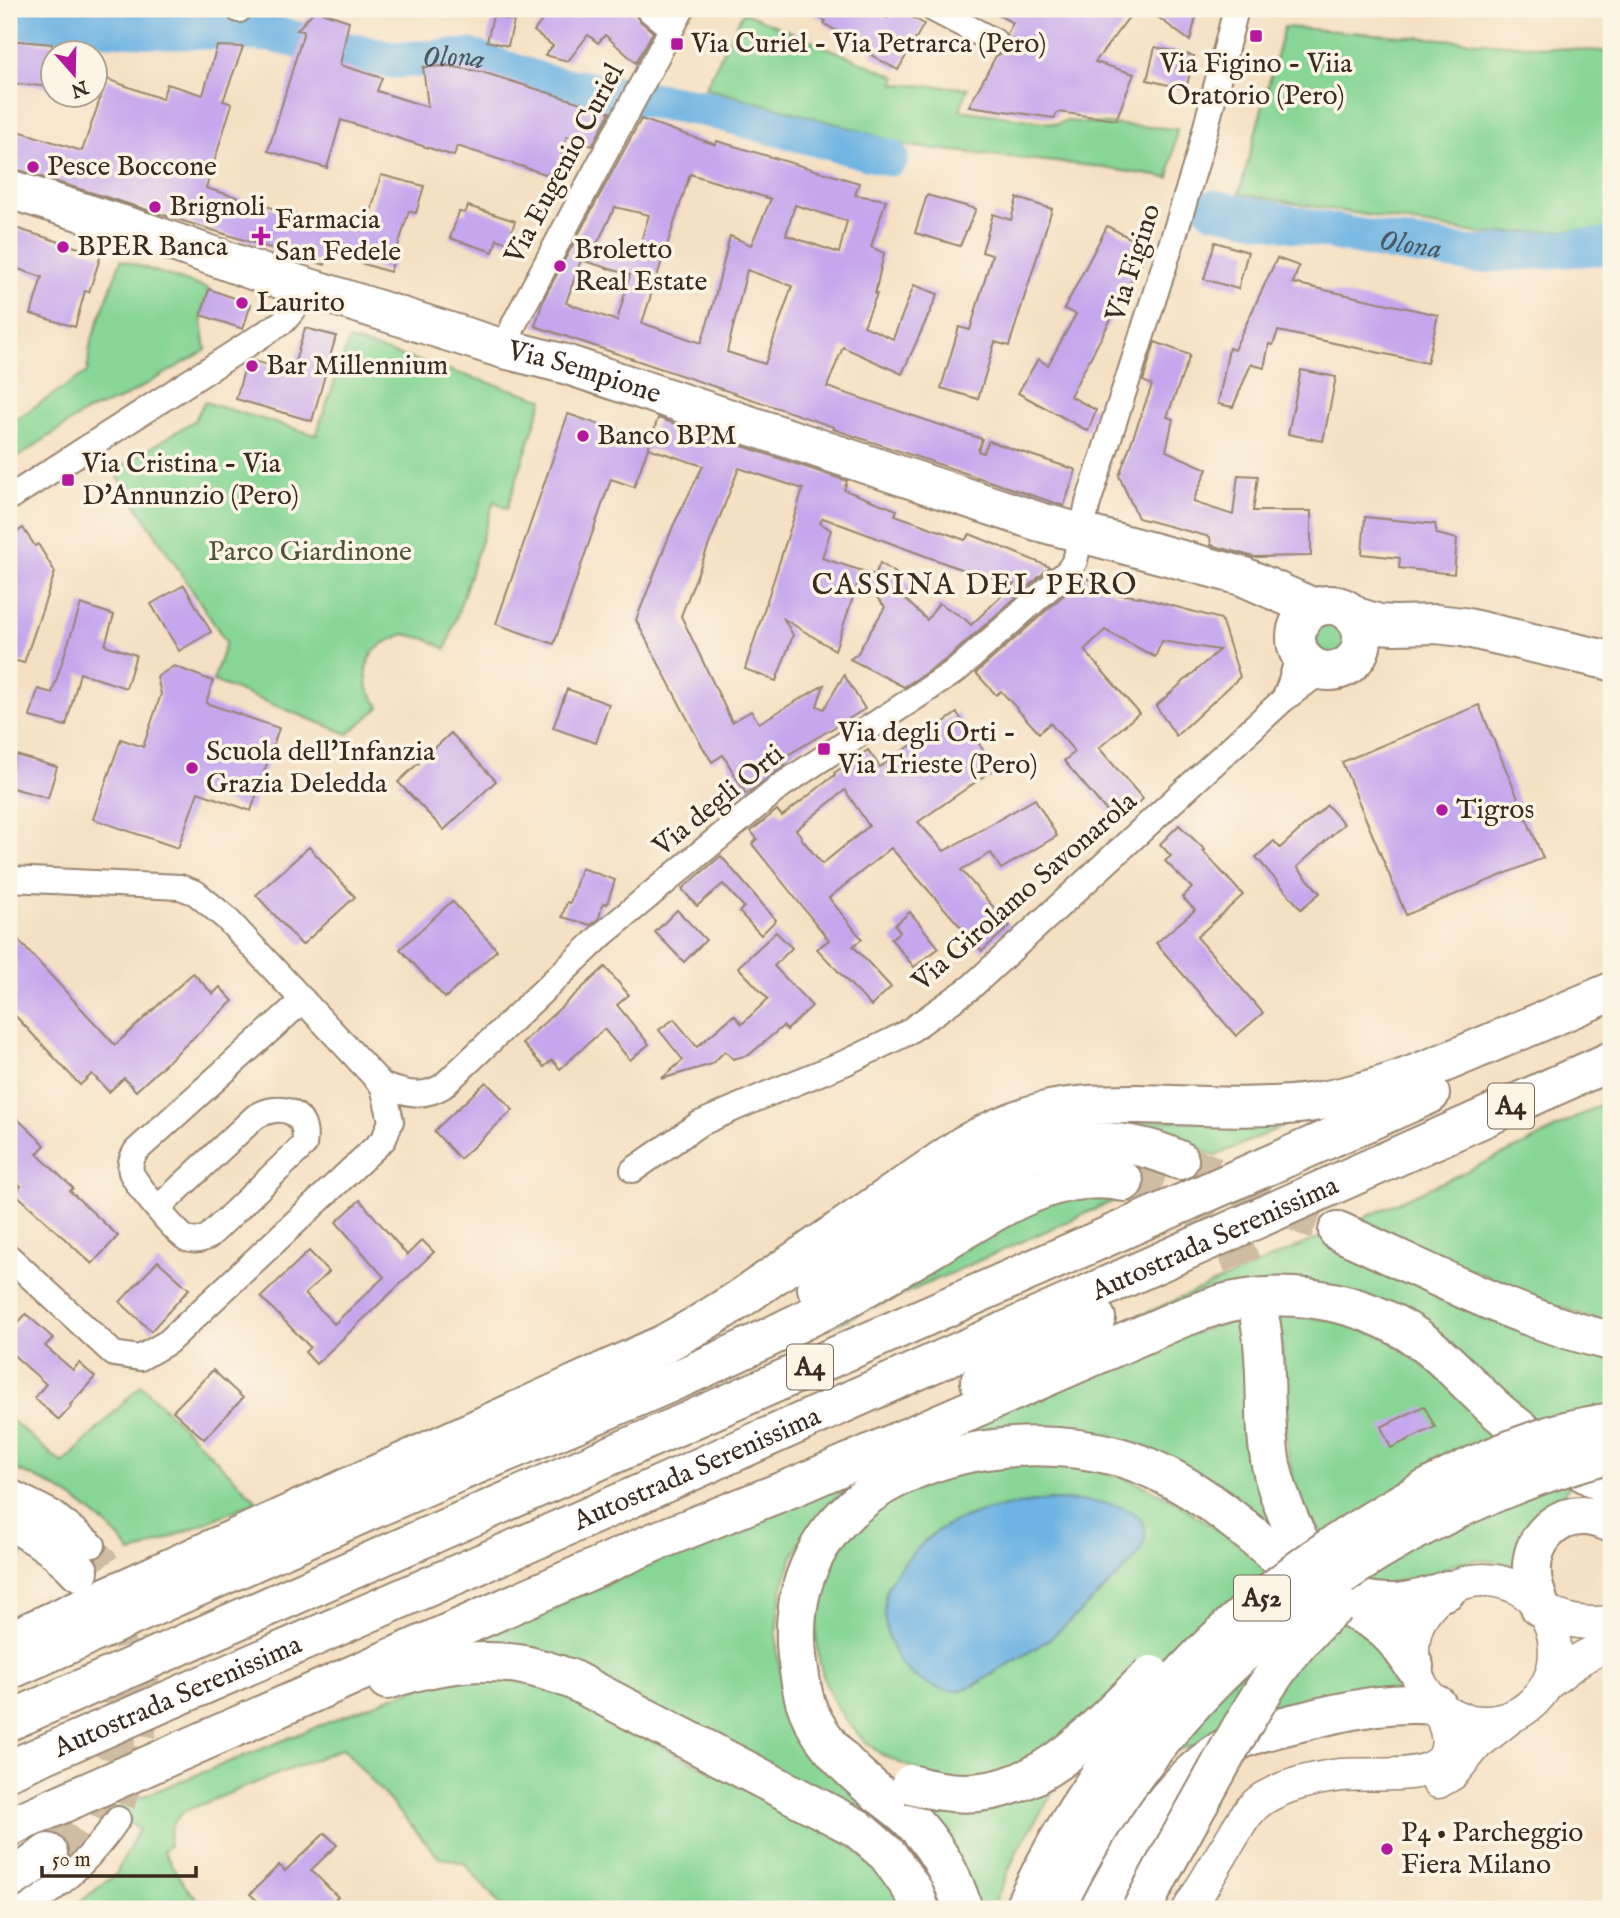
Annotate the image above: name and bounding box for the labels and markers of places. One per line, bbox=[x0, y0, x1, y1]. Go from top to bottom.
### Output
place label: Via Curiel - Via Petrarca (Pero) bbox=[690, 27, 1046, 62]
marker: Via Figino - Viia Oratorio (Pero) bbox=[1248, 28, 1264, 44]
marker: Via Curiel - Via Petrarca (Pero) bbox=[669, 36, 685, 52]
place label: Via Figino - Viia Oratorio (Pero) bbox=[1159, 47, 1353, 114]
place label: Pesce Boccone bbox=[47, 150, 217, 185]
marker: Pesce Boccone bbox=[25, 159, 41, 175]
place label: Brignoli bbox=[169, 190, 266, 225]
marker: Brignoli bbox=[147, 199, 163, 215]
place label: Farmacia San Fedele bbox=[275, 203, 401, 270]
marker: Farmacia San Fedele bbox=[253, 228, 269, 244]
place label: BPER Banca bbox=[77, 230, 229, 265]
place label: Broletto Real Estate bbox=[574, 233, 707, 300]
marker: BPER Banca bbox=[55, 239, 71, 255]
marker: Broletto Real Estate bbox=[552, 258, 568, 274]
place label: Laurito bbox=[256, 286, 345, 321]
marker: Laurito bbox=[234, 295, 250, 311]
place label: Bar Millennium bbox=[266, 349, 448, 384]
marker: Bar Millennium bbox=[244, 358, 260, 374]
place label: Banco BPM bbox=[597, 419, 737, 454]
marker: Banco BPM bbox=[575, 428, 591, 444]
place label: Via Cristina - Via D'Annunzio (Pero) bbox=[81, 447, 299, 514]
marker: Via Cristina - Via D'Annunzio (Pero) bbox=[60, 472, 76, 488]
place label: Via degli Orti - Via Trieste (Pero) bbox=[837, 716, 1038, 783]
place label: Scuola dell'Infanzia Grazia Deledda bbox=[206, 735, 436, 802]
marker: Via degli Orti - Via Trieste (Pero) bbox=[816, 741, 832, 757]
marker: Scuola dell'Infanzia Grazia Deledda bbox=[184, 760, 200, 776]
place label: Tigros bbox=[1456, 793, 1534, 828]
marker: Tigros bbox=[1434, 802, 1450, 818]
place label: P4 • Parcheggio Fiera Milano bbox=[1401, 1816, 1583, 1883]
marker: P4 • Parcheggio Fiera Milano bbox=[1379, 1841, 1395, 1857]

